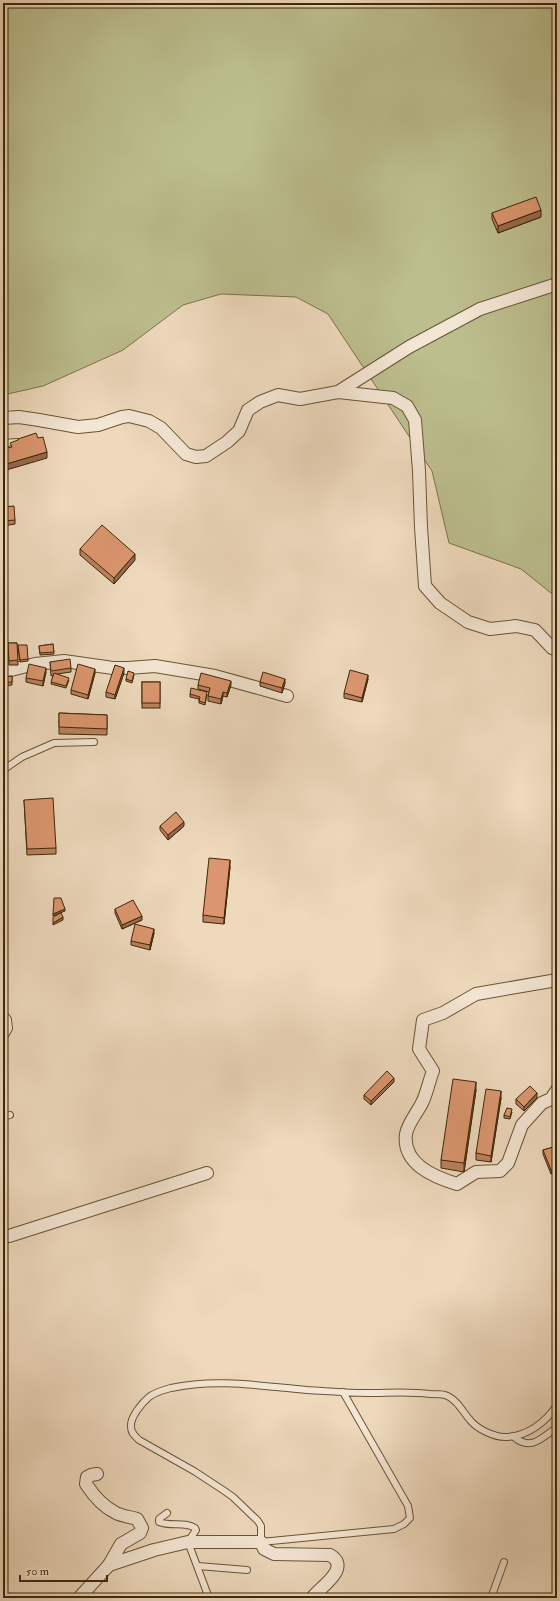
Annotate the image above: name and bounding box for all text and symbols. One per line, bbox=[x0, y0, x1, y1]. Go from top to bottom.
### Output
scale bar bbox=[20, 1557, 107, 1583]
text: 50 m bbox=[26, 1564, 50, 1579]

